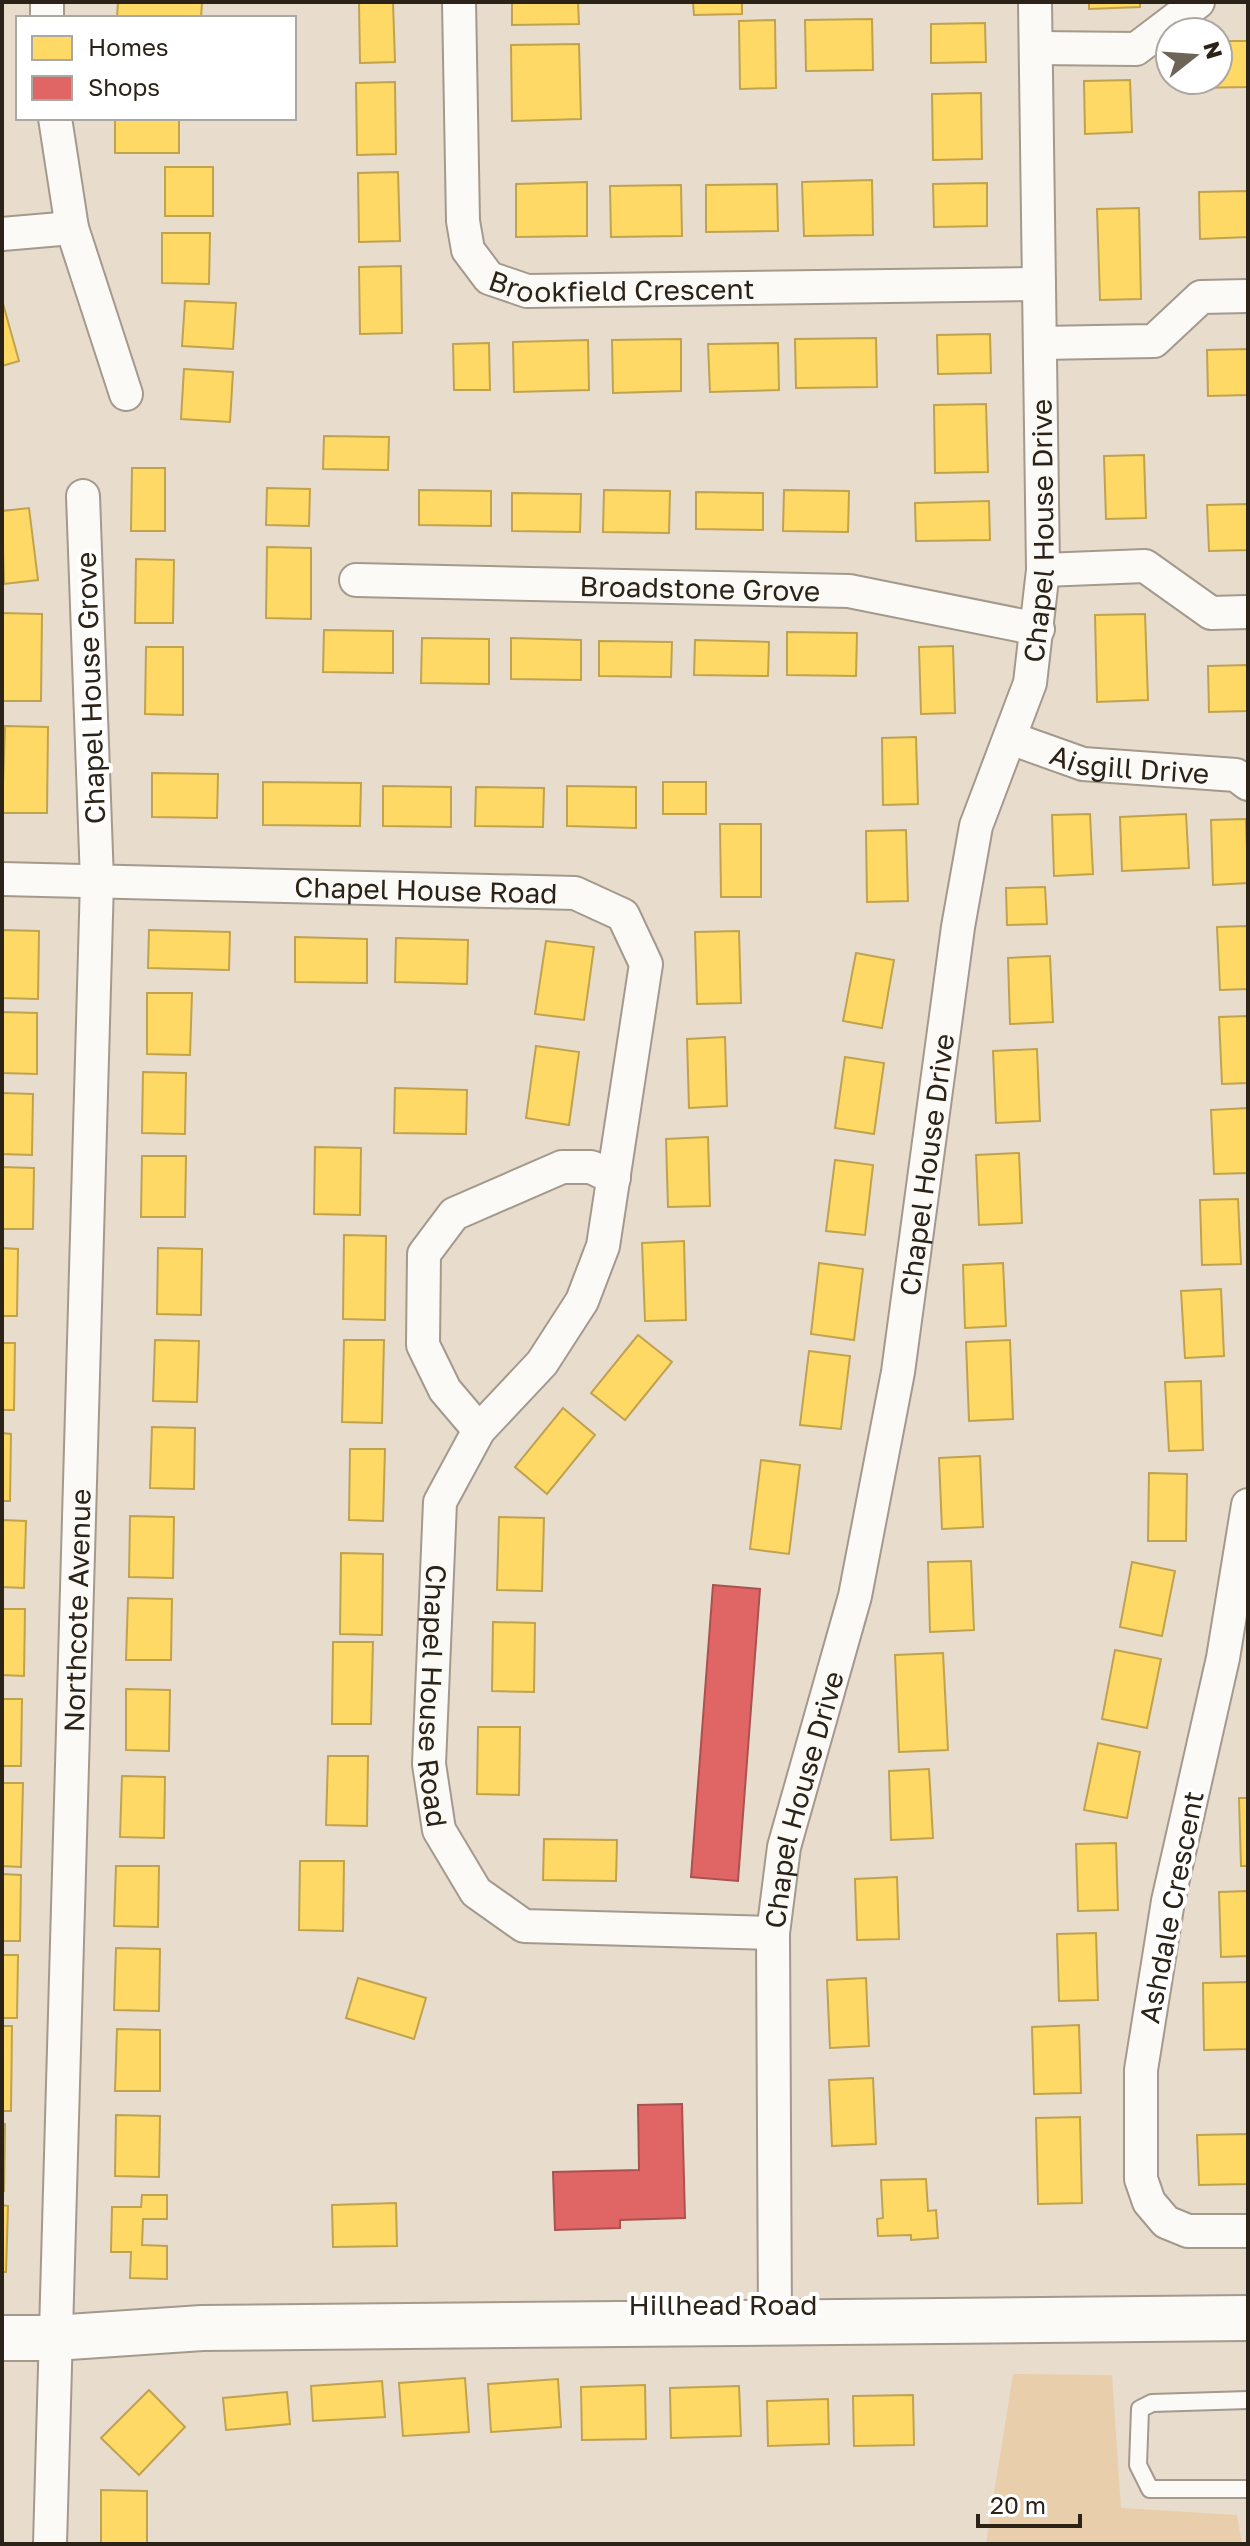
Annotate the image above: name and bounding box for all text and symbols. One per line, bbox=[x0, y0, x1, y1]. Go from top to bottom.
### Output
legend bbox=[16, 16, 296, 120]
north arrow bbox=[1154, 16, 1234, 96]
text: Homes bbox=[88, 32, 169, 61]
text: N bbox=[1198, 38, 1229, 62]
text: Shops bbox=[88, 72, 160, 101]
street label: Brookfield Crescent bbox=[485, 263, 755, 309]
street label: Chapel House Drive bbox=[1016, 399, 1060, 664]
street label: Chapel House Grove bbox=[69, 551, 111, 825]
street label: Broadstone Grove bbox=[579, 568, 821, 607]
street label: Aisgill Drive bbox=[1046, 737, 1210, 790]
street label: Chapel House Road bbox=[294, 870, 558, 909]
street label: Chapel House Drive bbox=[892, 1031, 960, 1298]
street label: Northcote Avenue bbox=[56, 1488, 96, 1733]
street label: Chapel House Road bbox=[412, 1564, 455, 1829]
street label: Chapel House Drive bbox=[757, 1667, 850, 1930]
street label: Ashdale Crescent bbox=[1132, 1788, 1210, 2026]
street label: Hillhead Road bbox=[629, 2288, 817, 2321]
scale bar bbox=[978, 2478, 1080, 2528]
text: 20 m bbox=[990, 2490, 1046, 2519]

